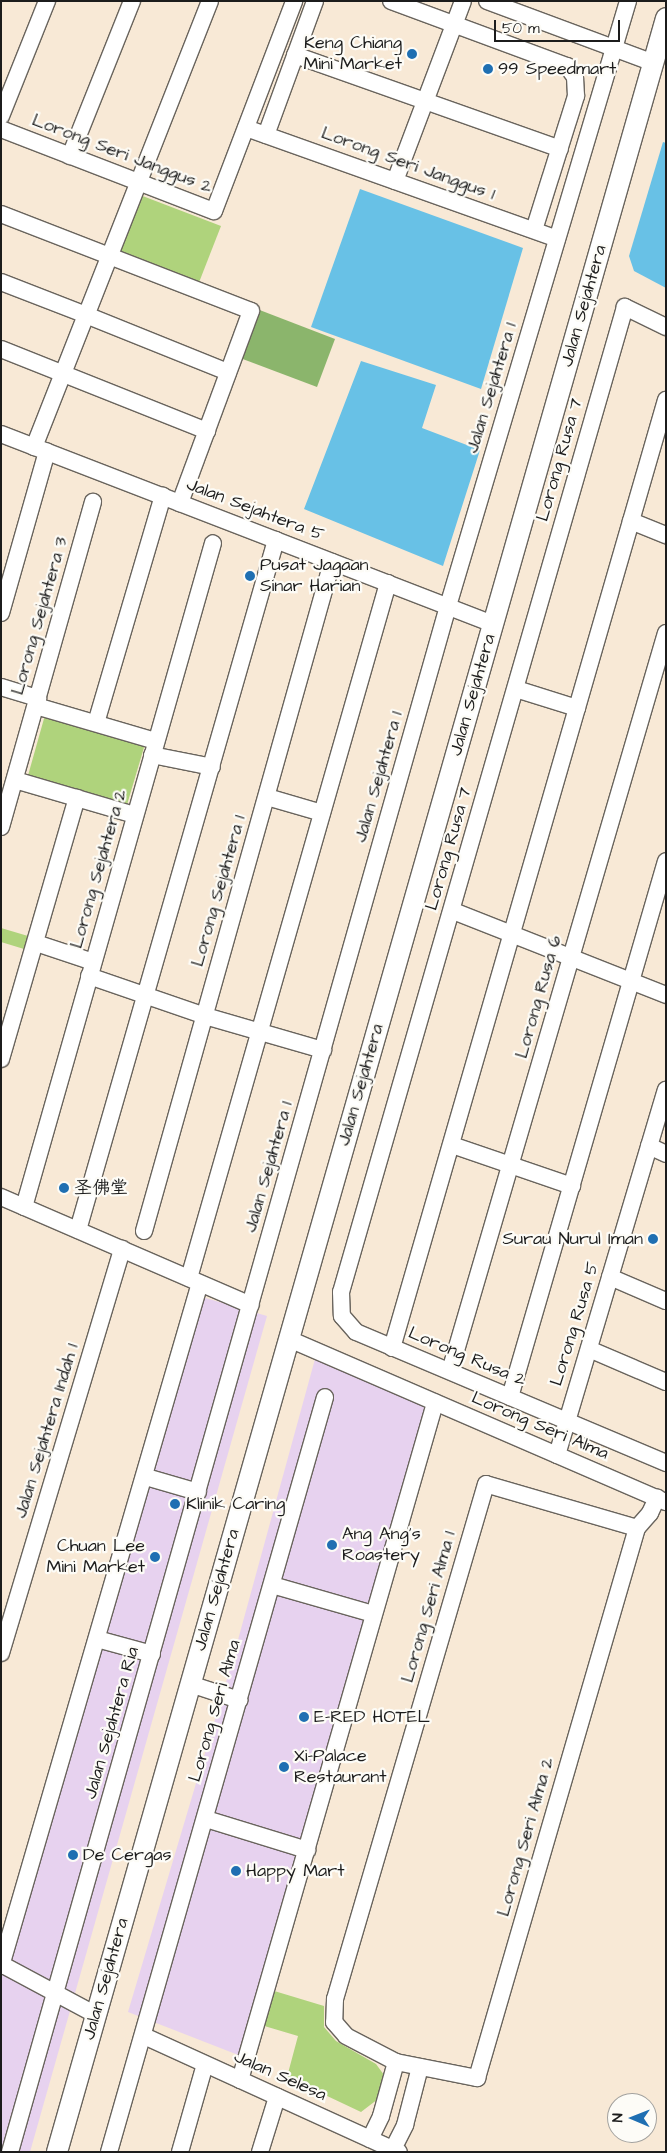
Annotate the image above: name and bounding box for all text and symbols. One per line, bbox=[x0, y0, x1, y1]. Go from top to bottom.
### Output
scale bar bbox=[497, 10, 623, 42]
text: 50 m bbox=[502, 18, 540, 39]
place label: Keng Chiang Mini Market bbox=[303, 33, 402, 76]
marker: Keng Chiang Mini Market bbox=[406, 48, 418, 60]
place label: 99 Speedmart bbox=[498, 58, 616, 80]
marker: 99 Speedmart bbox=[482, 63, 494, 75]
street label: Lorong Seri Janggus 2 bbox=[29, 110, 215, 198]
street label: Lorong Seri Janggus 1 bbox=[318, 123, 498, 205]
street label: Jalan Sejahtera bbox=[556, 243, 612, 369]
street label: Jalan Sejahtera 1 bbox=[462, 320, 522, 456]
street label: Lorong Rusa 7 bbox=[532, 396, 588, 524]
street label: Jalan Sejahtera 5 bbox=[183, 474, 327, 546]
street label: Lorong Sejahtera 3 bbox=[7, 535, 73, 697]
place label: Pusat Jagaan Sinar Harian bbox=[260, 555, 369, 598]
marker: Pusat Jagaan Sinar Harian bbox=[244, 570, 256, 582]
street label: Jalan Sejahtera bbox=[445, 632, 501, 758]
street label: Jalan Sejahtera 1 bbox=[350, 709, 408, 845]
street label: Lorong Rusa 7 bbox=[421, 785, 477, 913]
street label: Lorong Sejahtera 2 bbox=[66, 787, 132, 951]
street label: Lorong Sejahtera 1 bbox=[187, 813, 251, 969]
street label: Lorong Rusa 6 bbox=[511, 933, 567, 1061]
street label: Jalan Sejahtera bbox=[333, 1022, 389, 1148]
street label: Jalan Sejahtera 1 bbox=[240, 1099, 298, 1235]
place label: 圣佛堂 bbox=[74, 1177, 128, 1199]
marker: 圣佛堂 bbox=[58, 1182, 70, 1194]
place label: Surau Nurul Iman bbox=[502, 1228, 643, 1250]
marker: Surau Nurul Iman bbox=[647, 1233, 659, 1245]
street label: Lorong Rusa 5 bbox=[546, 1260, 604, 1388]
street label: Lorong Rusa 2 bbox=[405, 1322, 529, 1392]
street label: Jalan Sejahtera Indah 1 bbox=[10, 1341, 84, 1521]
street label: Lorong Seri Alma bbox=[468, 1387, 612, 1465]
place label: Klinik Caring bbox=[186, 1493, 285, 1515]
marker: Klinik Caring bbox=[168, 1497, 182, 1511]
place label: Ang Ang's Roastery bbox=[342, 1524, 421, 1566]
street label: Jalan Sejahtera bbox=[189, 1527, 245, 1653]
street label: Lorong Seri Alma 1 bbox=[397, 1529, 461, 1685]
place label: Chuan Lee Mini Market bbox=[46, 1536, 145, 1578]
marker: Ang Ang's Roastery bbox=[326, 1539, 338, 1551]
marker: Chuan Lee Mini Market bbox=[149, 1551, 161, 1563]
street label: Lorong Seri Alma bbox=[184, 1637, 246, 1785]
street label: Jalan Sejahtera Ria bbox=[80, 1644, 144, 1802]
place label: E-RED HOTEL bbox=[314, 1706, 430, 1728]
marker: E-RED HOTEL bbox=[298, 1711, 310, 1723]
place label: Xi-Palace Restaurant bbox=[294, 1746, 387, 1788]
street label: Lorong Seri Alma 2 bbox=[493, 1755, 559, 1919]
marker: Xi-Palace Restaurant bbox=[278, 1761, 290, 1773]
place label: De Cergas bbox=[83, 1844, 172, 1866]
marker: De Cergas bbox=[67, 1849, 79, 1861]
place label: Happy Mart bbox=[246, 1860, 344, 1882]
marker: Happy Mart bbox=[230, 1865, 242, 1877]
street label: Jalan Sejahtera bbox=[78, 1916, 134, 2042]
street label: Jalan Selesa bbox=[230, 2046, 330, 2106]
north arrow bbox=[607, 2093, 657, 2143]
text: N bbox=[608, 2113, 628, 2122]

